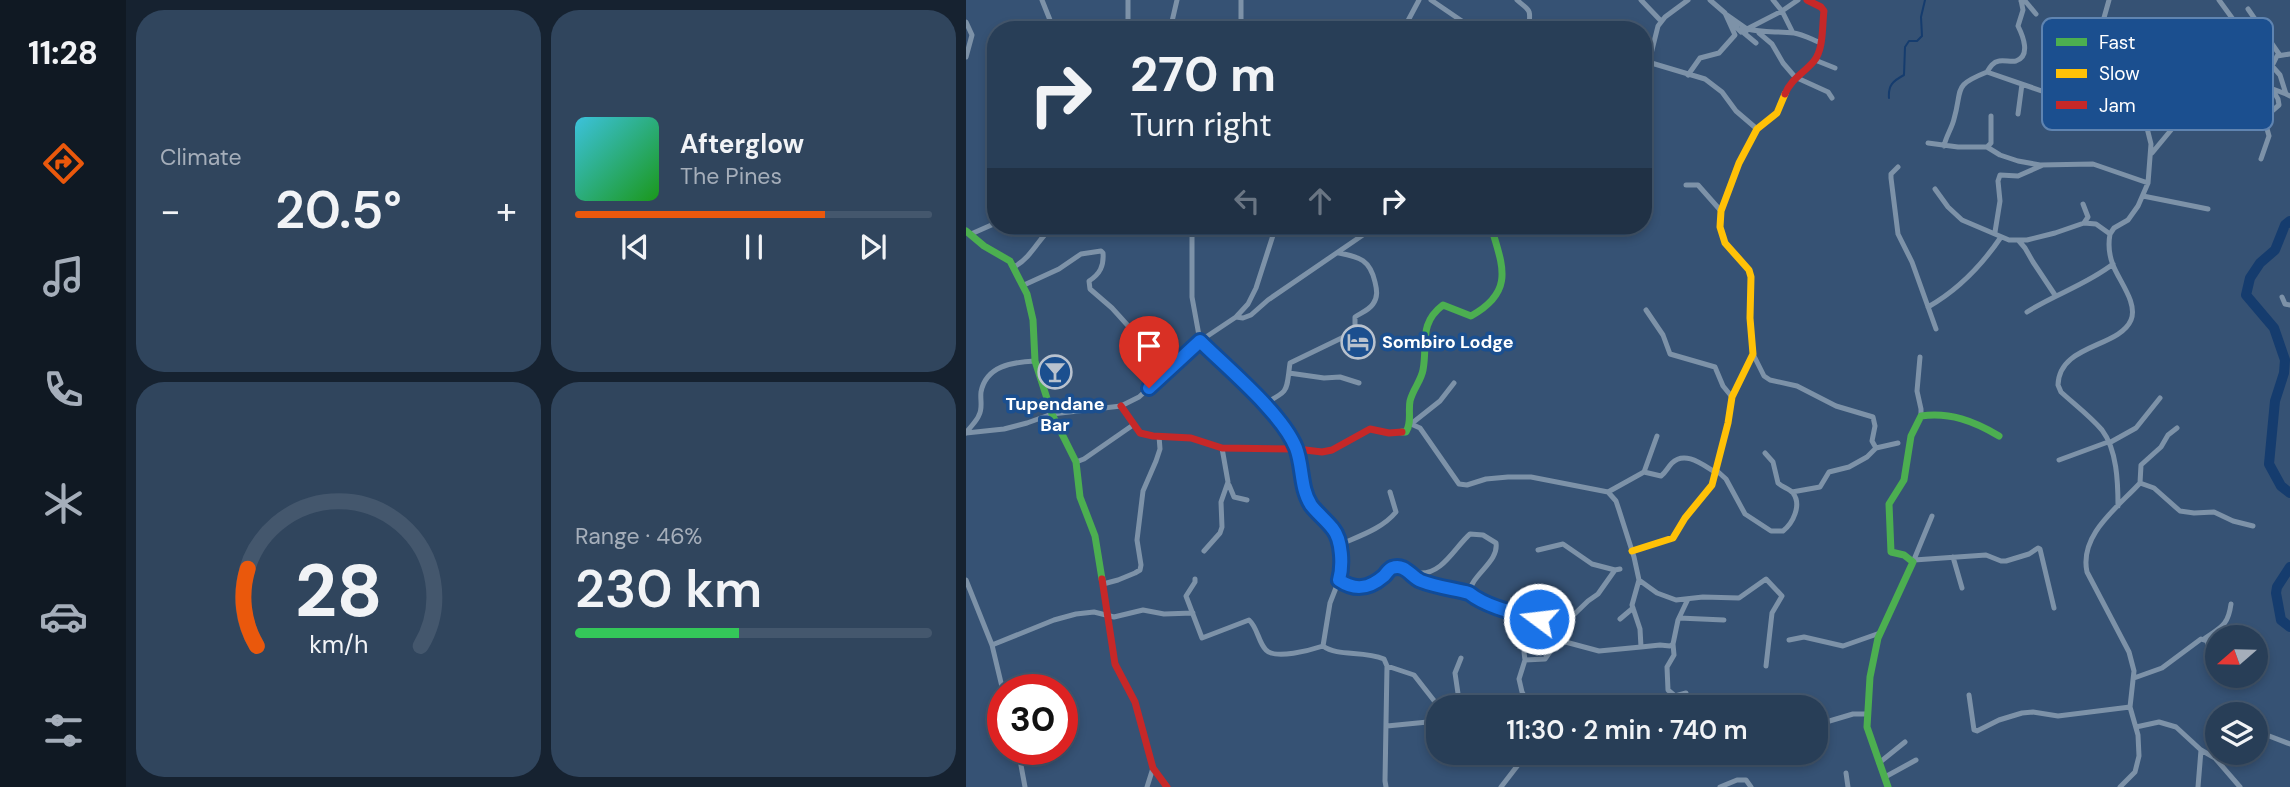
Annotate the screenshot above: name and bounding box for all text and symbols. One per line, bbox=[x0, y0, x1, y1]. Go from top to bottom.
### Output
legend bbox=[2042, 18, 2273, 130]
text: Fast bbox=[2099, 30, 2135, 55]
text: 11:28 bbox=[28, 32, 98, 74]
text: 270 m bbox=[1130, 42, 1276, 106]
icon: right bbox=[1015, 49, 1106, 140]
text: Slow bbox=[2099, 61, 2140, 86]
text: Jam bbox=[2099, 93, 2136, 118]
text: Turn right bbox=[1130, 104, 1272, 146]
text: Afterglow bbox=[680, 127, 804, 161]
icon: directions bbox=[39, 139, 88, 188]
text: Climate bbox=[160, 142, 242, 172]
text: The Pines bbox=[680, 161, 782, 191]
text: 20.5° bbox=[275, 176, 402, 244]
icon: left bbox=[1228, 182, 1266, 220]
icon: ahead bbox=[1301, 182, 1339, 220]
icon: right bbox=[1374, 182, 1412, 220]
text: − bbox=[160, 186, 181, 236]
text: + bbox=[496, 186, 517, 236]
icon: previous bbox=[616, 228, 654, 266]
icon: pause bbox=[735, 228, 773, 266]
icon: next bbox=[854, 228, 892, 266]
icon: music bbox=[39, 252, 88, 301]
pin bbox=[1119, 316, 1179, 388]
hotel icon: Sombiro Lodge bbox=[1339, 323, 1377, 361]
icon: arrive bbox=[1130, 327, 1168, 365]
place label: Sombiro Lodge bbox=[1382, 330, 1514, 354]
bar icon: Tupendane Bar bbox=[1036, 353, 1074, 391]
icon: phone bbox=[39, 365, 88, 414]
place label: Tupendane Bar bbox=[1006, 392, 1105, 437]
icon: climate bbox=[39, 479, 88, 528]
text: Range · 46% bbox=[575, 521, 702, 551]
text: 28 bbox=[295, 544, 382, 639]
text: 230 km bbox=[575, 555, 762, 623]
position arrow bbox=[1502, 582, 1576, 656]
icon: car bbox=[39, 592, 88, 641]
north arrow bbox=[2205, 625, 2268, 688]
map controls bbox=[2205, 625, 2268, 765]
text: km/h bbox=[309, 627, 368, 660]
speed limit sign: 30 bbox=[987, 674, 1078, 765]
button: layers bbox=[2205, 702, 2268, 765]
icon: filters bbox=[39, 706, 88, 755]
text: 11:30 · 2 min · 740 m bbox=[1506, 713, 1748, 747]

